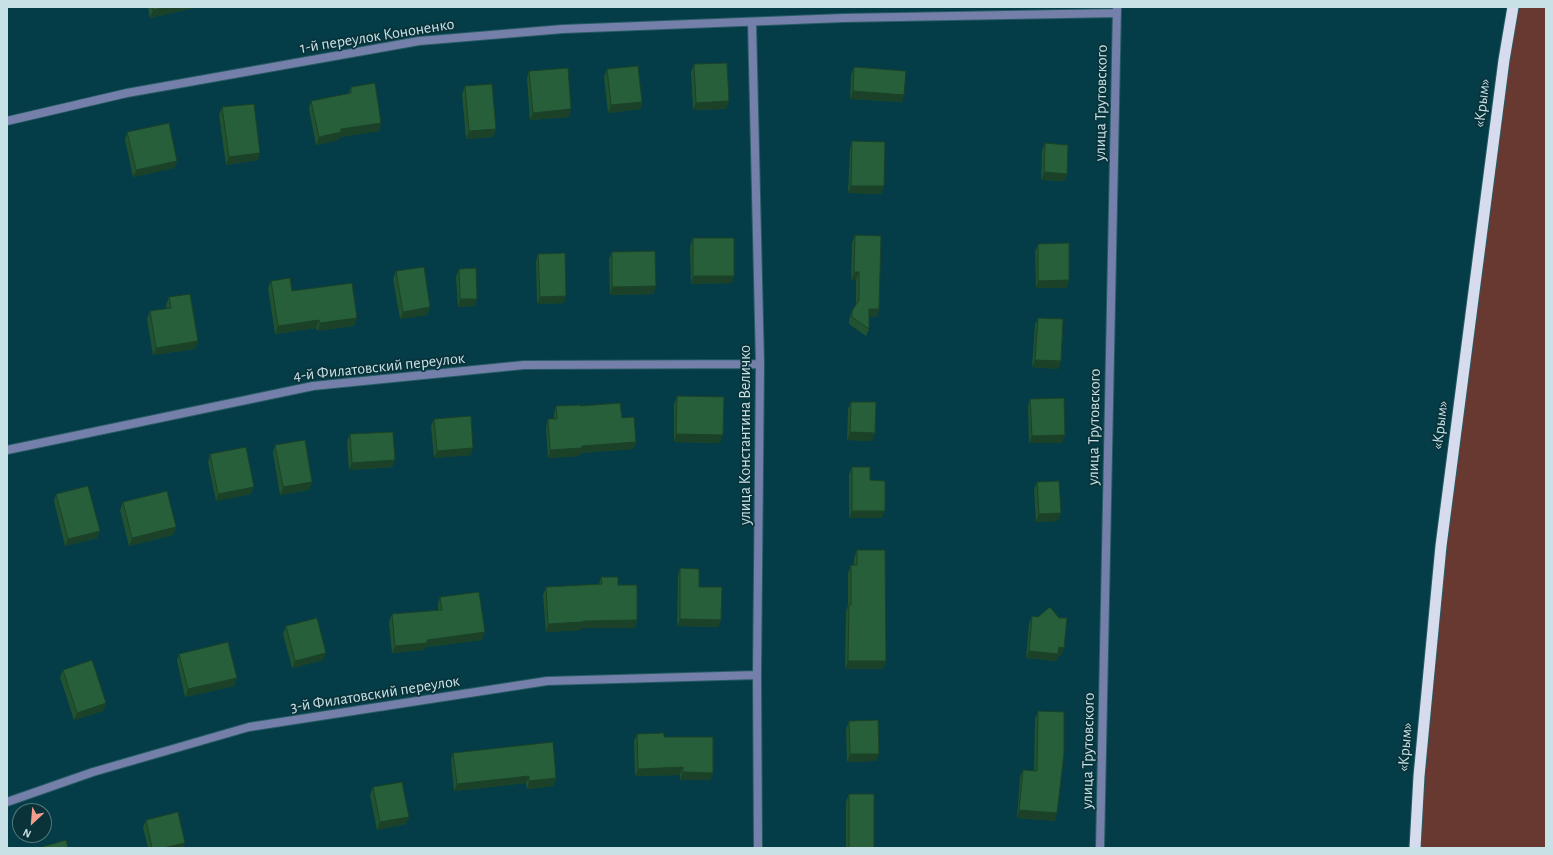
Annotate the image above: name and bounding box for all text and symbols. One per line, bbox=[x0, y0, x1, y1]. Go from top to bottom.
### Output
street label: 1-й переулок Кононенко bbox=[298, 14, 456, 58]
street label: улица Трутовского bbox=[1090, 45, 1112, 161]
street label: «Крым» bbox=[1469, 77, 1495, 129]
street label: улица Константина Величко bbox=[735, 345, 755, 525]
street label: 4-й Филатовский переулок bbox=[292, 348, 466, 386]
street label: улица Трутовского bbox=[1083, 369, 1105, 485]
street label: «Крым» bbox=[1427, 399, 1453, 451]
street label: 3-й Филатовский переулок bbox=[289, 671, 461, 717]
street label: улица Трутовского bbox=[1077, 693, 1099, 809]
street label: «Крым» bbox=[1393, 722, 1417, 772]
north arrow bbox=[12, 803, 52, 843]
text: N bbox=[21, 827, 33, 840]

